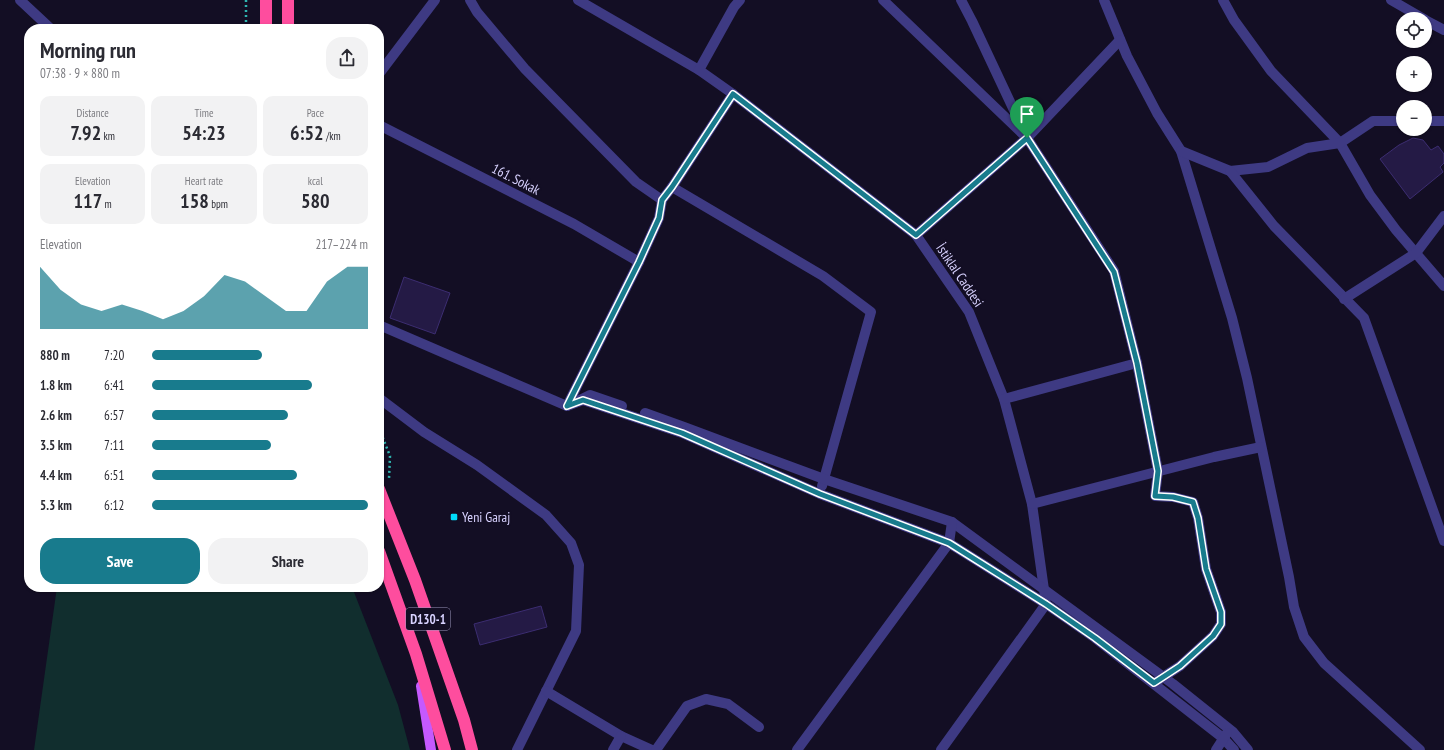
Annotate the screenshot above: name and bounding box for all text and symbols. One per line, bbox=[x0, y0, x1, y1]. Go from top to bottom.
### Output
map controls bbox=[1396, 12, 1432, 136]
button: locate bbox=[1396, 12, 1432, 48]
text: Morning run bbox=[40, 36, 136, 64]
button: share bbox=[326, 37, 368, 79]
button: + bbox=[1396, 56, 1432, 92]
text: 07:38 · 9 × 880 m bbox=[40, 65, 120, 82]
pin bbox=[1010, 97, 1044, 138]
button: − bbox=[1396, 100, 1432, 136]
icon: arrive bbox=[1016, 103, 1038, 125]
text: Distance bbox=[76, 106, 109, 120]
text: Time bbox=[194, 106, 214, 120]
text: Pace bbox=[307, 106, 324, 120]
text: 7.92 bbox=[70, 120, 101, 146]
text: 54:23 bbox=[182, 120, 226, 146]
text: 6:52 bbox=[290, 120, 324, 146]
text: km bbox=[101, 129, 115, 143]
text: /km bbox=[324, 129, 341, 143]
street label: 161. Sokak bbox=[489, 159, 544, 199]
text: Elevation bbox=[75, 174, 110, 188]
text: Heart rate bbox=[185, 174, 223, 188]
text: kcal bbox=[308, 174, 323, 188]
text: 117 bbox=[74, 188, 102, 214]
text: 158 bbox=[180, 188, 209, 214]
text: 580 bbox=[301, 188, 330, 214]
text: m bbox=[102, 197, 112, 211]
text: bpm bbox=[209, 197, 228, 211]
text: Elevation bbox=[40, 236, 82, 253]
text: 217–224 m bbox=[315, 236, 368, 253]
street label: İstiklal Caddesi bbox=[932, 240, 988, 310]
text: 880 m bbox=[40, 347, 70, 364]
text: 7:20 bbox=[104, 347, 124, 364]
text: 1.8 km bbox=[40, 377, 72, 394]
text: 6:41 bbox=[104, 377, 124, 394]
text: 2.6 km bbox=[40, 407, 72, 424]
text: 6:57 bbox=[104, 407, 124, 424]
text: 3.5 km bbox=[40, 437, 72, 454]
text: 7:11 bbox=[104, 437, 124, 454]
text: 4.4 km bbox=[40, 467, 72, 484]
text: 6:51 bbox=[104, 467, 124, 484]
text: 5.3 km bbox=[40, 497, 72, 514]
text: 6:12 bbox=[104, 497, 124, 514]
place label: Yeni Garaj bbox=[462, 508, 510, 526]
marker: Yeni Garaj bbox=[449, 512, 459, 522]
button: Save bbox=[40, 538, 200, 584]
button: Share bbox=[208, 538, 368, 584]
road number: D130-1 bbox=[406, 608, 450, 630]

